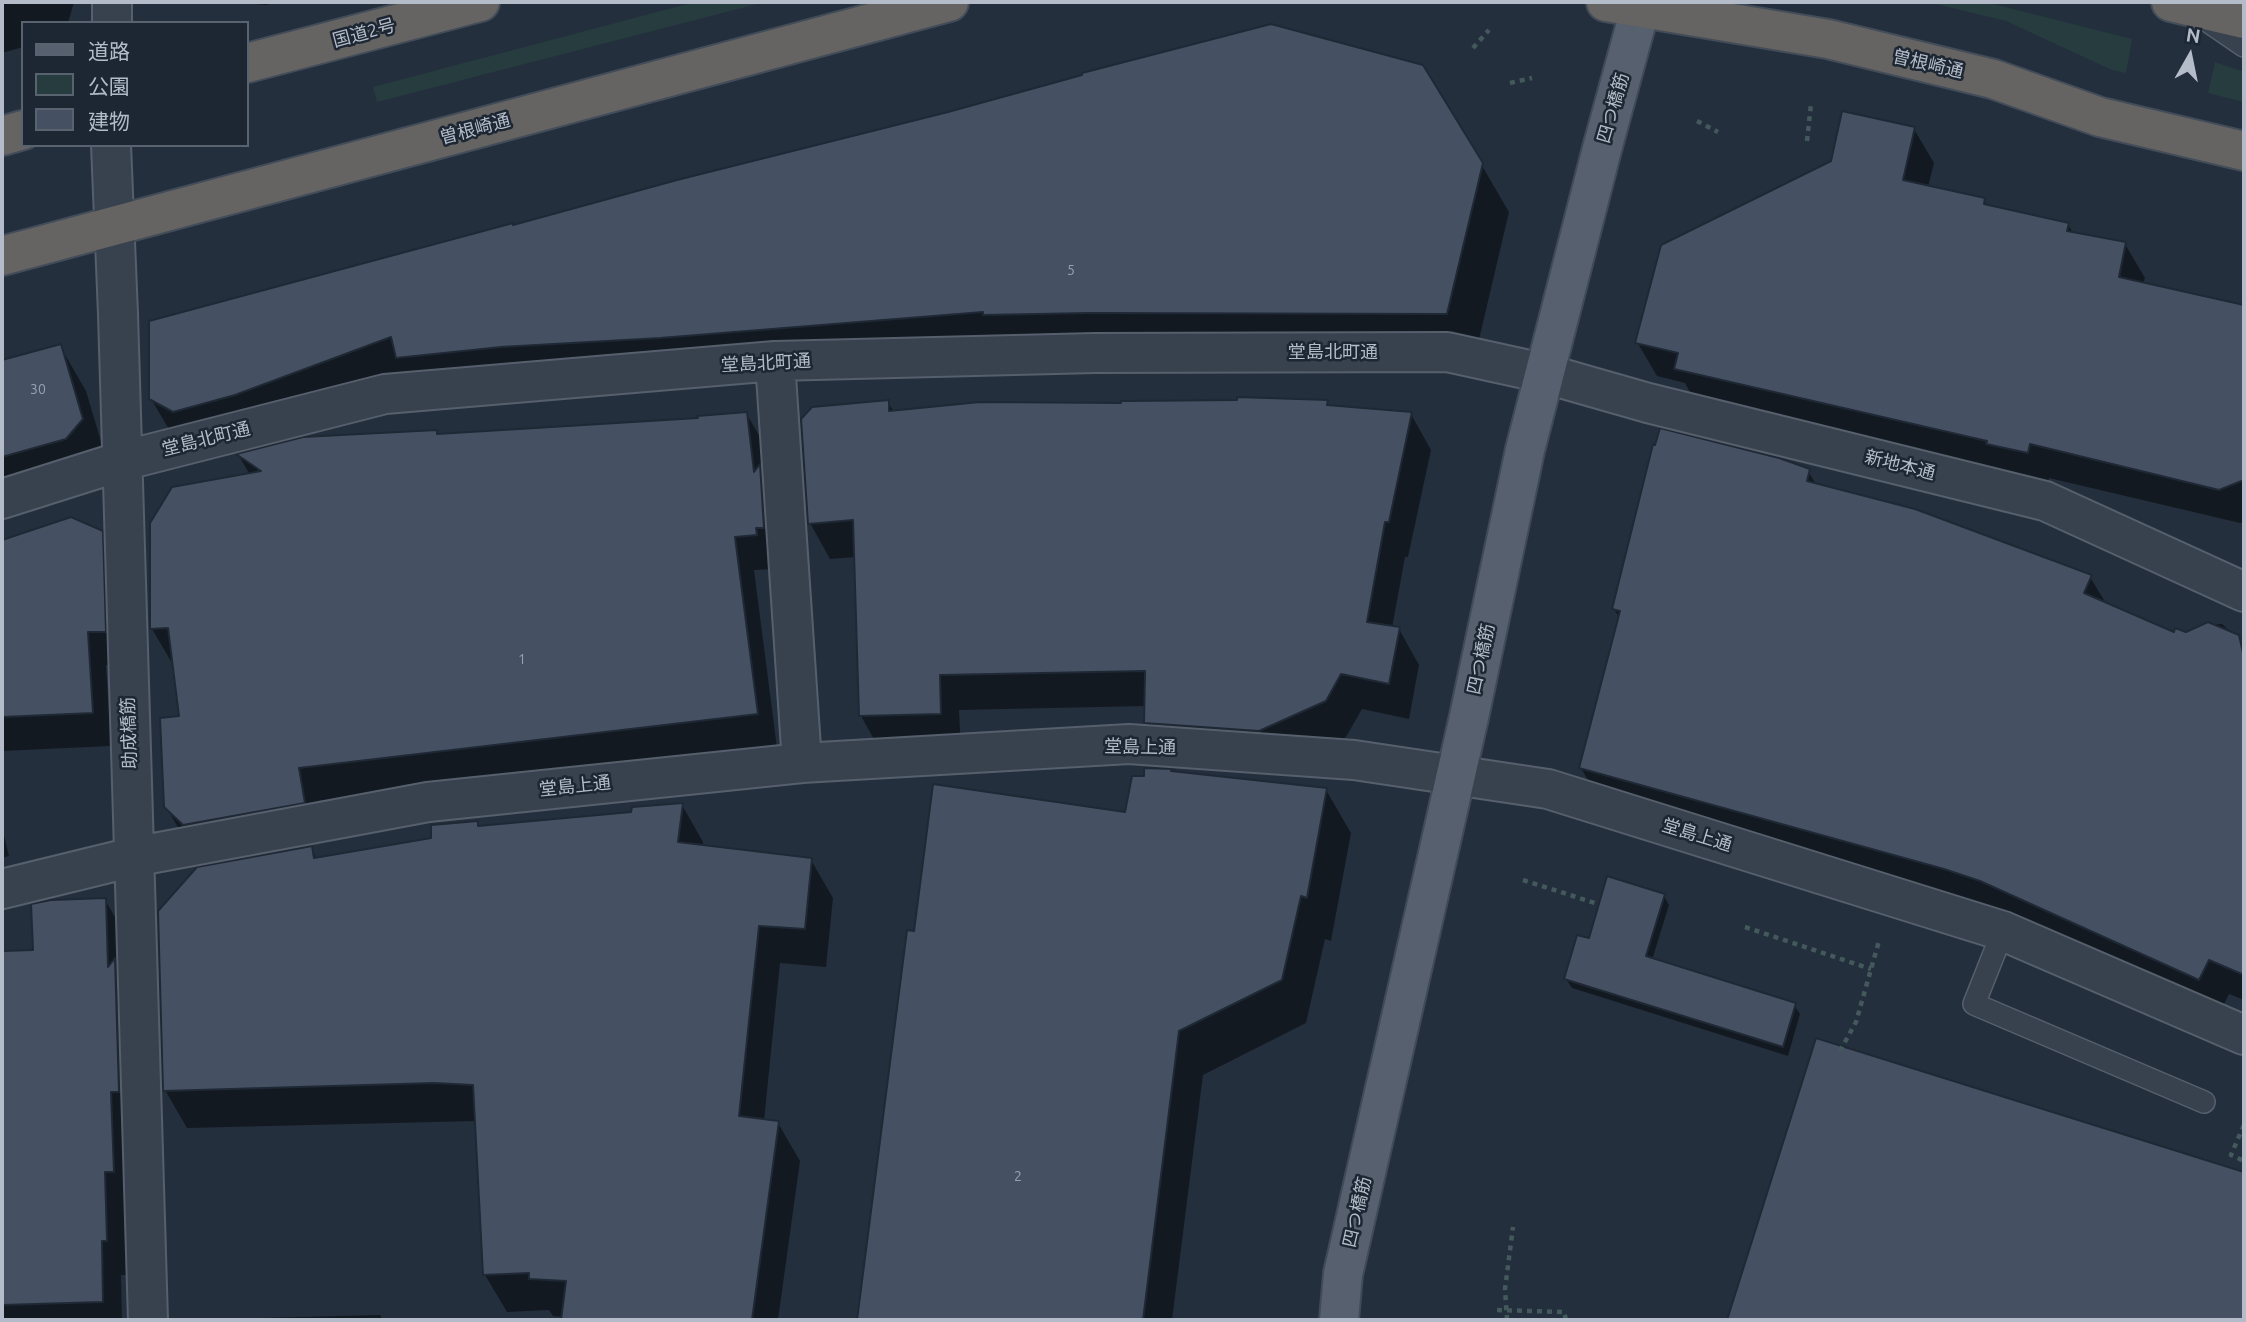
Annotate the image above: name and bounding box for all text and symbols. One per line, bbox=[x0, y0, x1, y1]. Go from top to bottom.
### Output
street label: 国道2号 bbox=[330, 14, 398, 52]
legend bbox=[21, 21, 248, 147]
north arrow bbox=[2155, 21, 2225, 91]
text: N bbox=[2185, 23, 2202, 47]
text: 道路 bbox=[88, 39, 130, 63]
street label: 曽根崎通 bbox=[1890, 45, 1966, 83]
street label: 四つ橋筋 bbox=[1593, 70, 1633, 146]
text: 公園 bbox=[88, 74, 130, 98]
text: 建物 bbox=[88, 109, 130, 133]
street label: 曽根崎通 bbox=[437, 109, 513, 149]
house number: 5 bbox=[1067, 262, 1075, 278]
street label: 堂島北町通 bbox=[1288, 341, 1378, 363]
street label: 堂島北町通 bbox=[720, 350, 812, 376]
house number: 30 bbox=[30, 381, 46, 397]
street label: 堂島北町通 bbox=[160, 418, 252, 460]
street label: 新地本通 bbox=[1862, 446, 1938, 484]
street label: 四つ橋筋 bbox=[1463, 622, 1499, 696]
house number: 1 bbox=[518, 651, 526, 667]
street label: 助成橋筋 bbox=[117, 697, 141, 769]
street label: 堂島上通 bbox=[1104, 736, 1176, 758]
street label: 堂島上通 bbox=[538, 771, 612, 801]
street label: 堂島上通 bbox=[1659, 814, 1735, 856]
house number: 2 bbox=[1014, 1168, 1022, 1184]
street label: 四つ橋筋 bbox=[1338, 1174, 1376, 1250]

